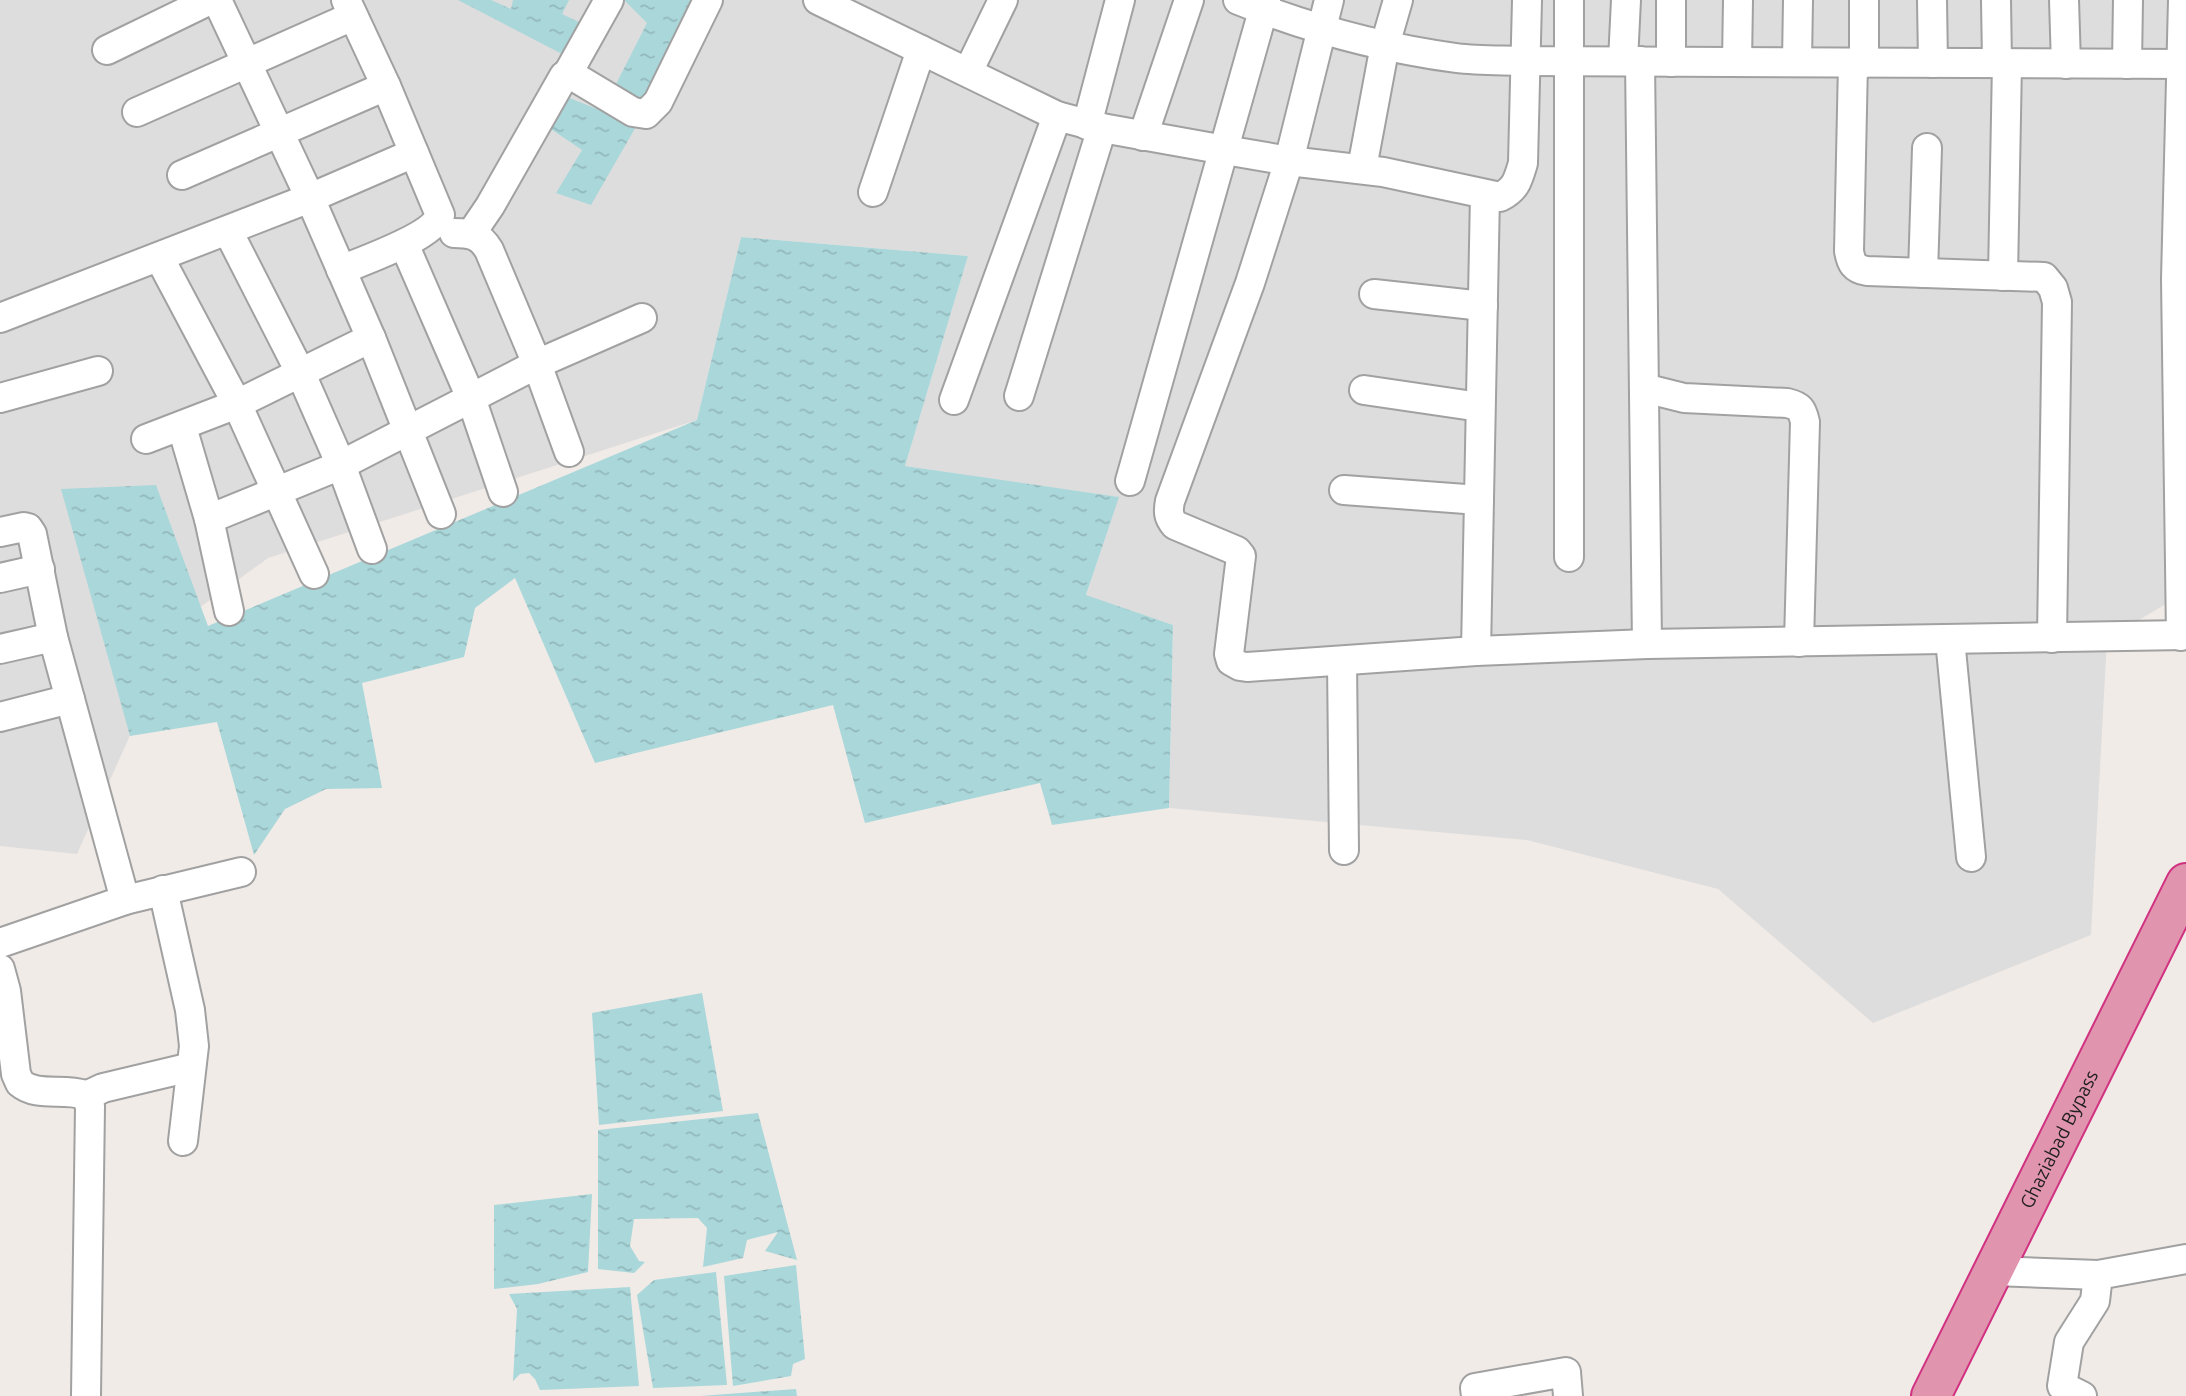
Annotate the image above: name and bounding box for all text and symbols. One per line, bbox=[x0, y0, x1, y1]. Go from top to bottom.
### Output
street label: Ghaziabad Bypass bbox=[2015, 1066, 2102, 1212]

